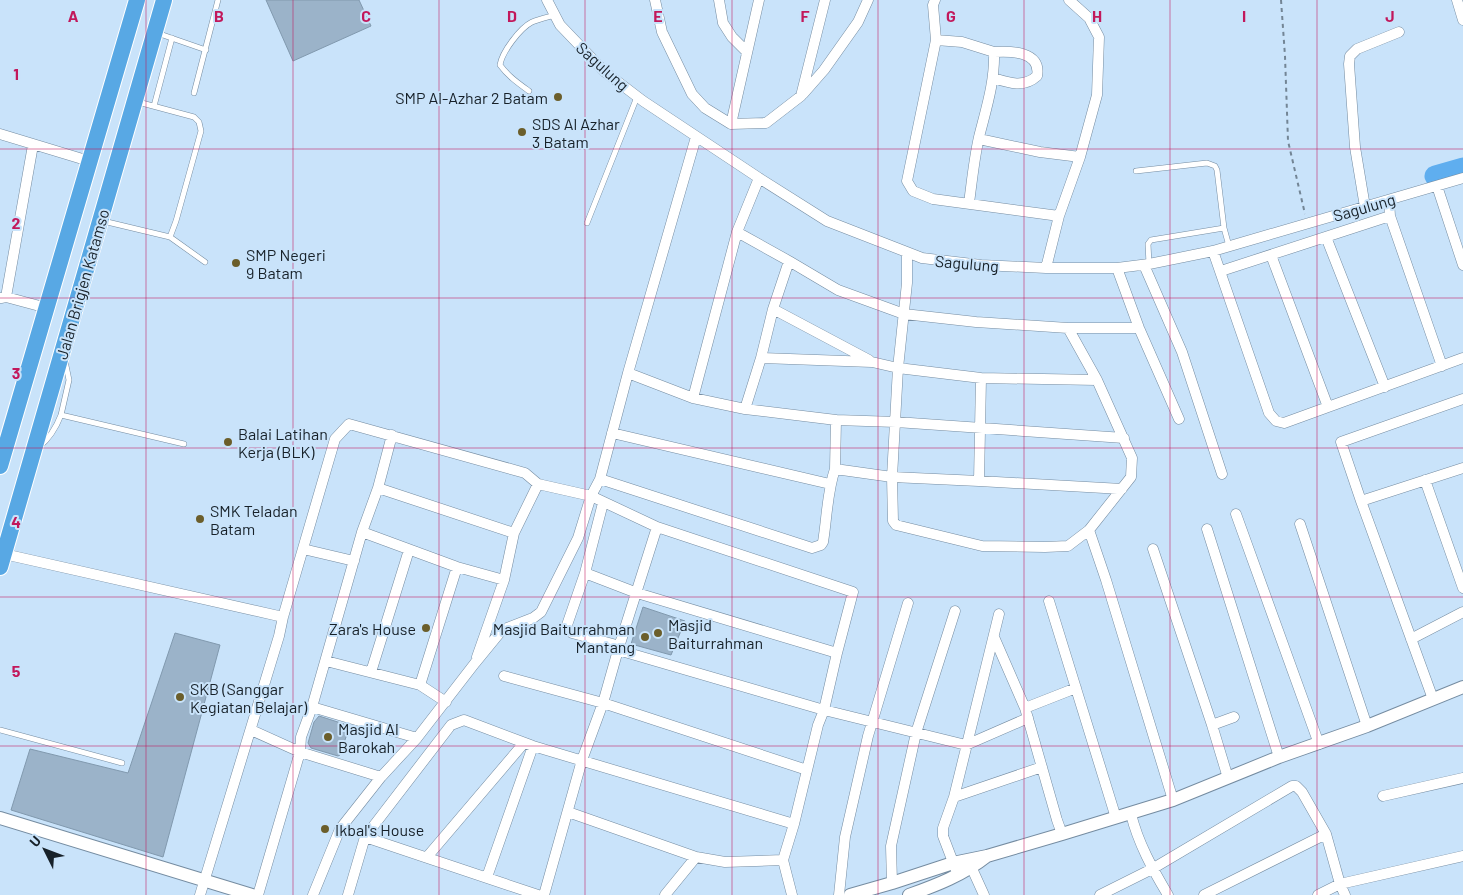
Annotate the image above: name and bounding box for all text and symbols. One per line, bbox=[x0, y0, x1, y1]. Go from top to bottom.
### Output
text: A bbox=[68, 6, 79, 25]
text: B bbox=[214, 6, 224, 25]
text: C bbox=[361, 6, 371, 25]
text: D bbox=[507, 6, 517, 25]
text: E bbox=[653, 6, 663, 25]
text: F bbox=[801, 6, 810, 25]
text: G bbox=[946, 6, 956, 25]
text: H bbox=[1092, 6, 1102, 25]
text: I bbox=[1242, 6, 1246, 25]
text: J bbox=[1385, 6, 1395, 25]
street label: Sagulung bbox=[573, 38, 633, 94]
text: 1 bbox=[13, 64, 19, 83]
place label: SMP Al-Azhar 2 Batam bbox=[395, 88, 548, 107]
marker: SMP Al-Azhar 2 Batam bbox=[552, 91, 564, 103]
place label: SDS Al Azhar 3 Batam bbox=[532, 114, 620, 151]
marker: SDS Al Azhar 3 Batam bbox=[516, 126, 528, 138]
street label: Sagulung bbox=[1331, 189, 1397, 225]
street label: Jalan Brigjen Katamso bbox=[51, 207, 113, 361]
text: 2 bbox=[12, 213, 21, 232]
place label: SMP Negeri 9 Batam bbox=[246, 245, 326, 282]
street label: Sagulung bbox=[934, 251, 1000, 275]
marker: SMP Negeri 9 Batam bbox=[230, 257, 242, 269]
text: 3 bbox=[12, 363, 20, 382]
place label: Balai Latihan Kerja (BLK) bbox=[238, 424, 328, 461]
marker: Balai Latihan Kerja (BLK) bbox=[222, 436, 234, 448]
place label: SMK Teladan Batam bbox=[210, 501, 298, 538]
text: 4 bbox=[11, 512, 21, 531]
marker: SMK Teladan Batam bbox=[194, 513, 206, 525]
place label: Masjid Baiturrahman bbox=[668, 615, 763, 652]
place label: Zara's House bbox=[329, 619, 416, 638]
place label: Masjid Baiturrahman Mantang bbox=[493, 619, 635, 656]
marker: Zara's House bbox=[420, 622, 432, 634]
marker: Masjid Baiturrahman bbox=[652, 627, 664, 639]
marker: Masjid Baiturrahman Mantang bbox=[639, 631, 651, 643]
text: 5 bbox=[12, 661, 21, 680]
place label: SKB (Sanggar Kegiatan Belajar) bbox=[190, 679, 308, 716]
marker: SKB (Sanggar Kegiatan Belajar) bbox=[174, 691, 186, 703]
place label: Masjid Al Barokah bbox=[338, 719, 399, 756]
marker: Masjid Al Barokah bbox=[322, 731, 334, 743]
place label: Ikbal's House bbox=[335, 820, 424, 839]
marker: Ikbal's House bbox=[319, 823, 331, 835]
north arrow bbox=[20, 825, 70, 875]
text: U bbox=[26, 832, 44, 850]

